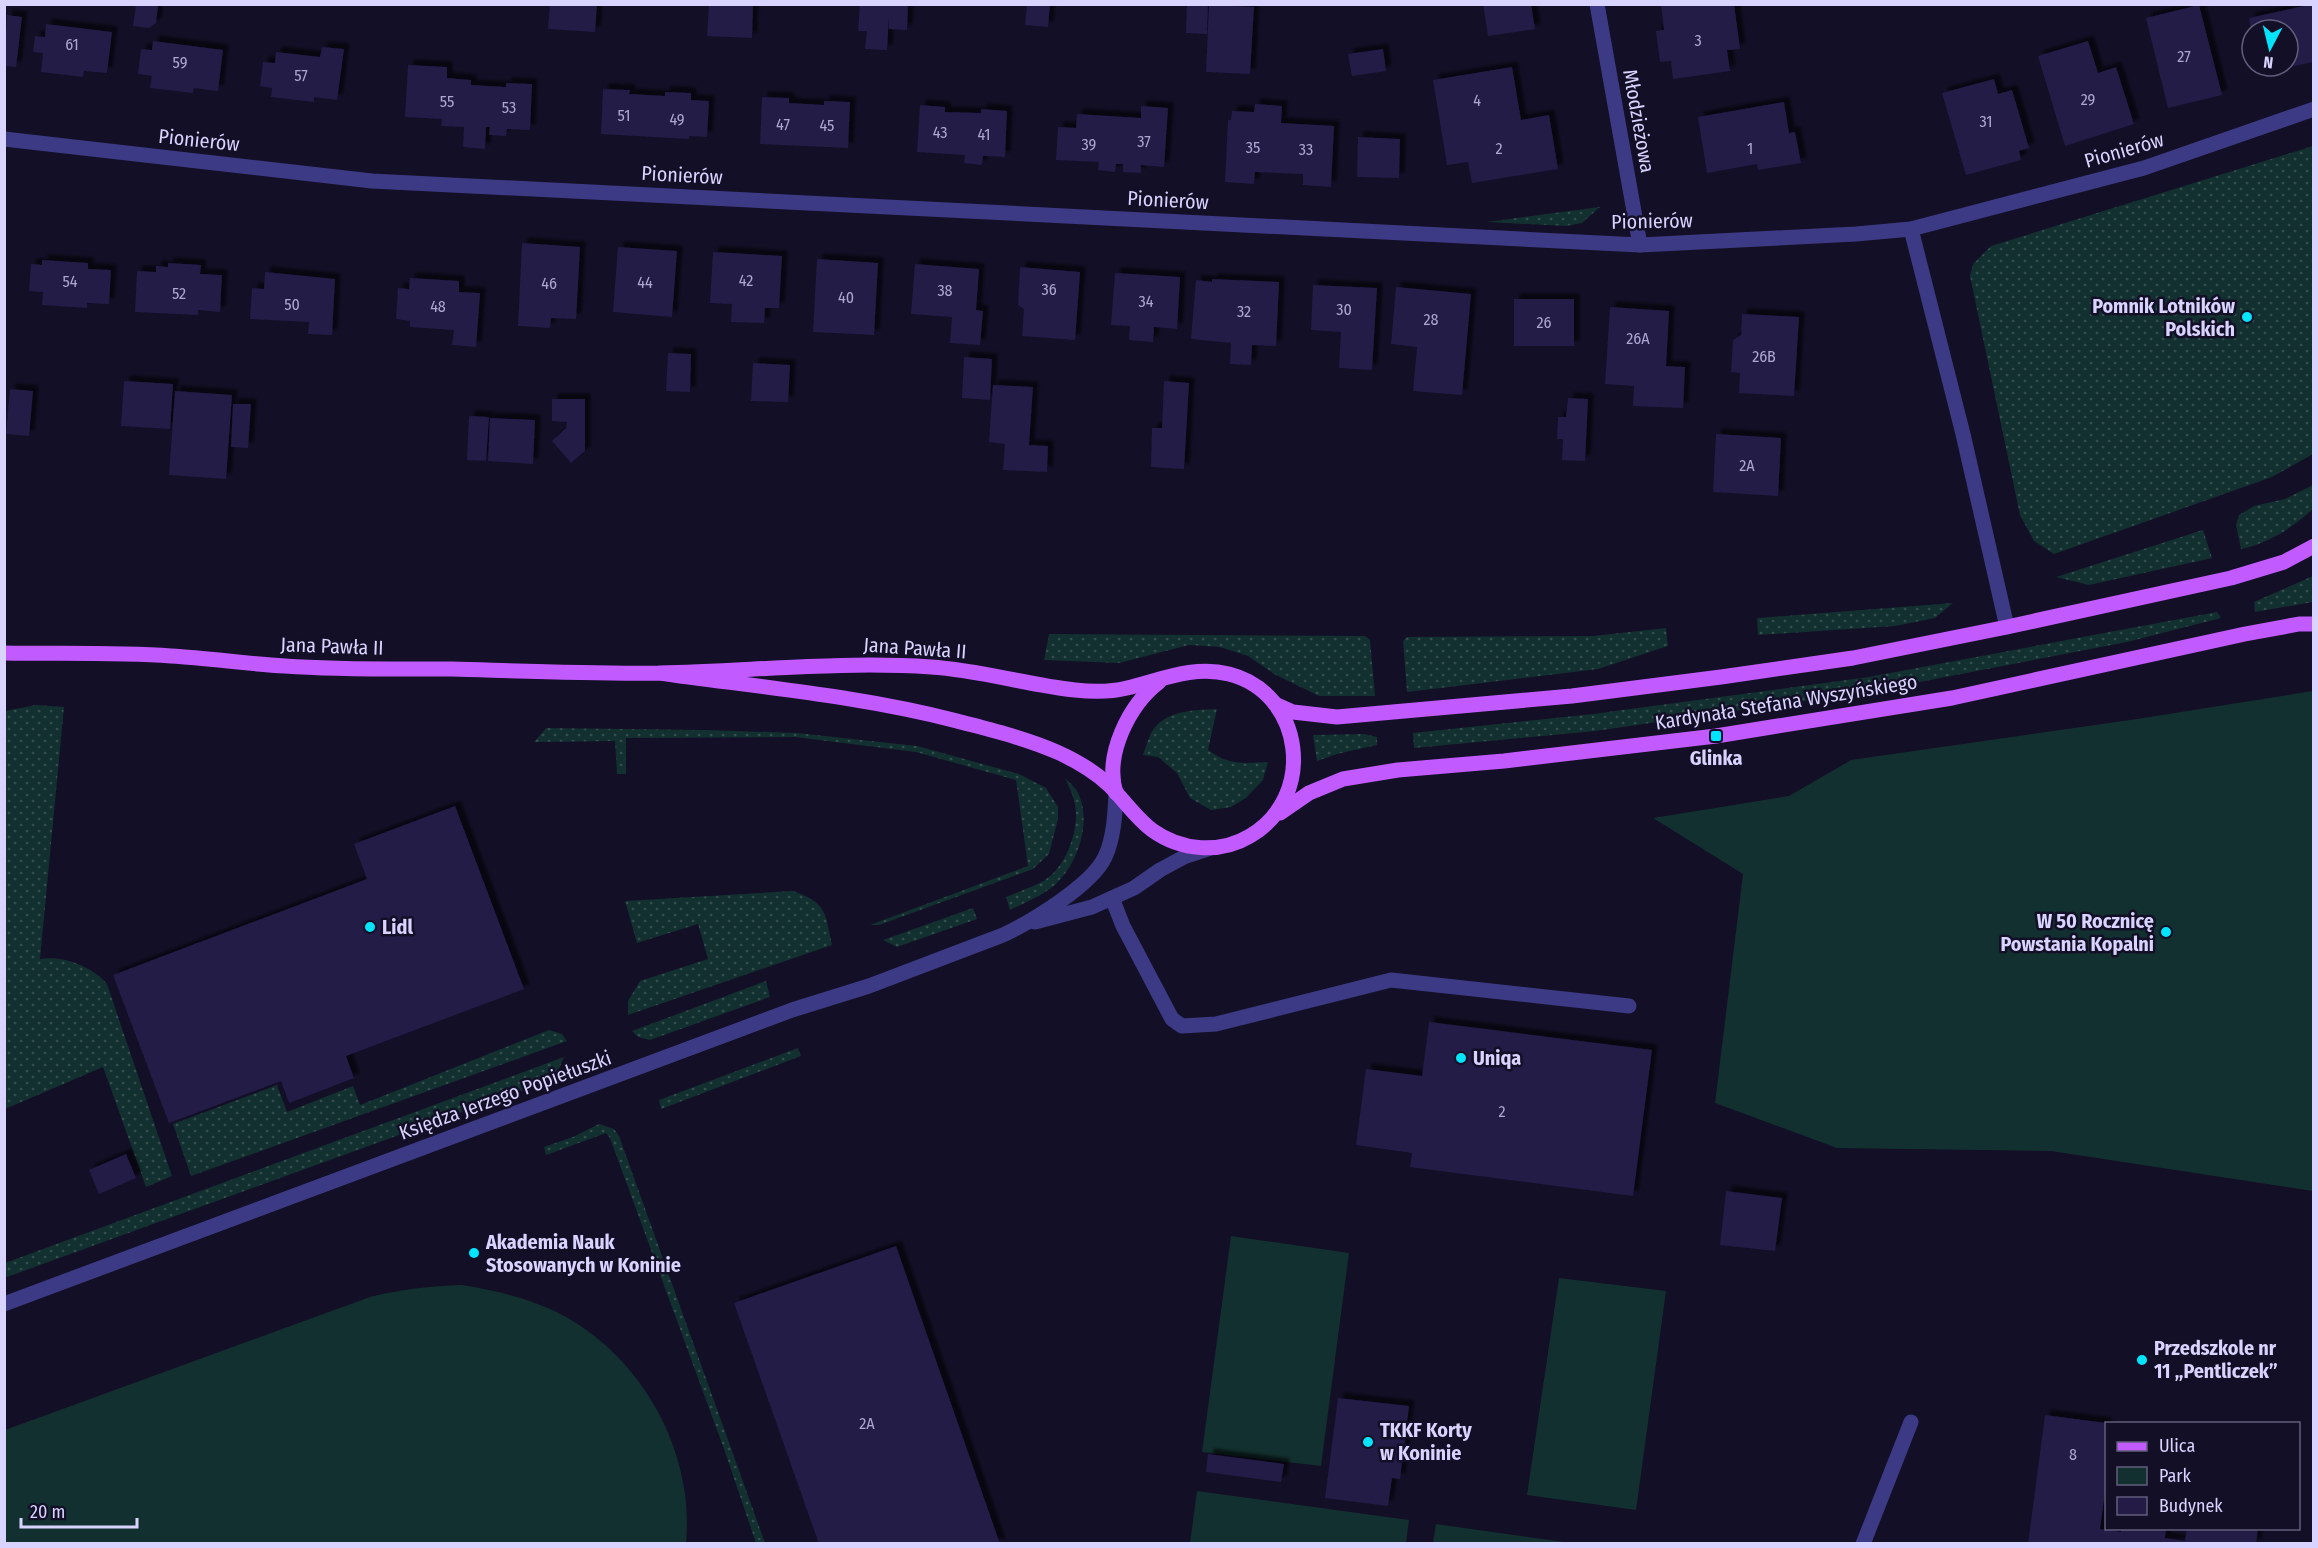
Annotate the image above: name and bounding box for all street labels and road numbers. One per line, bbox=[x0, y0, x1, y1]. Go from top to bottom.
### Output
street label: Młodzieżowa bbox=[1618, 67, 1660, 175]
street label: Pionierów bbox=[157, 124, 241, 156]
street label: Pionierów bbox=[2082, 127, 2166, 173]
street label: Pionierów bbox=[641, 161, 723, 189]
street label: Pionierów bbox=[1127, 186, 1209, 214]
street label: Pionierów bbox=[1611, 208, 1693, 234]
street label: Jana Pawła II bbox=[280, 632, 384, 660]
street label: Jana Pawła II bbox=[863, 632, 967, 664]
street label: Kardynała Stefana Wyszyńskiego bbox=[1653, 669, 1919, 735]
street label: Księdza Jerzego Popiełuszki bbox=[396, 1045, 614, 1145]

